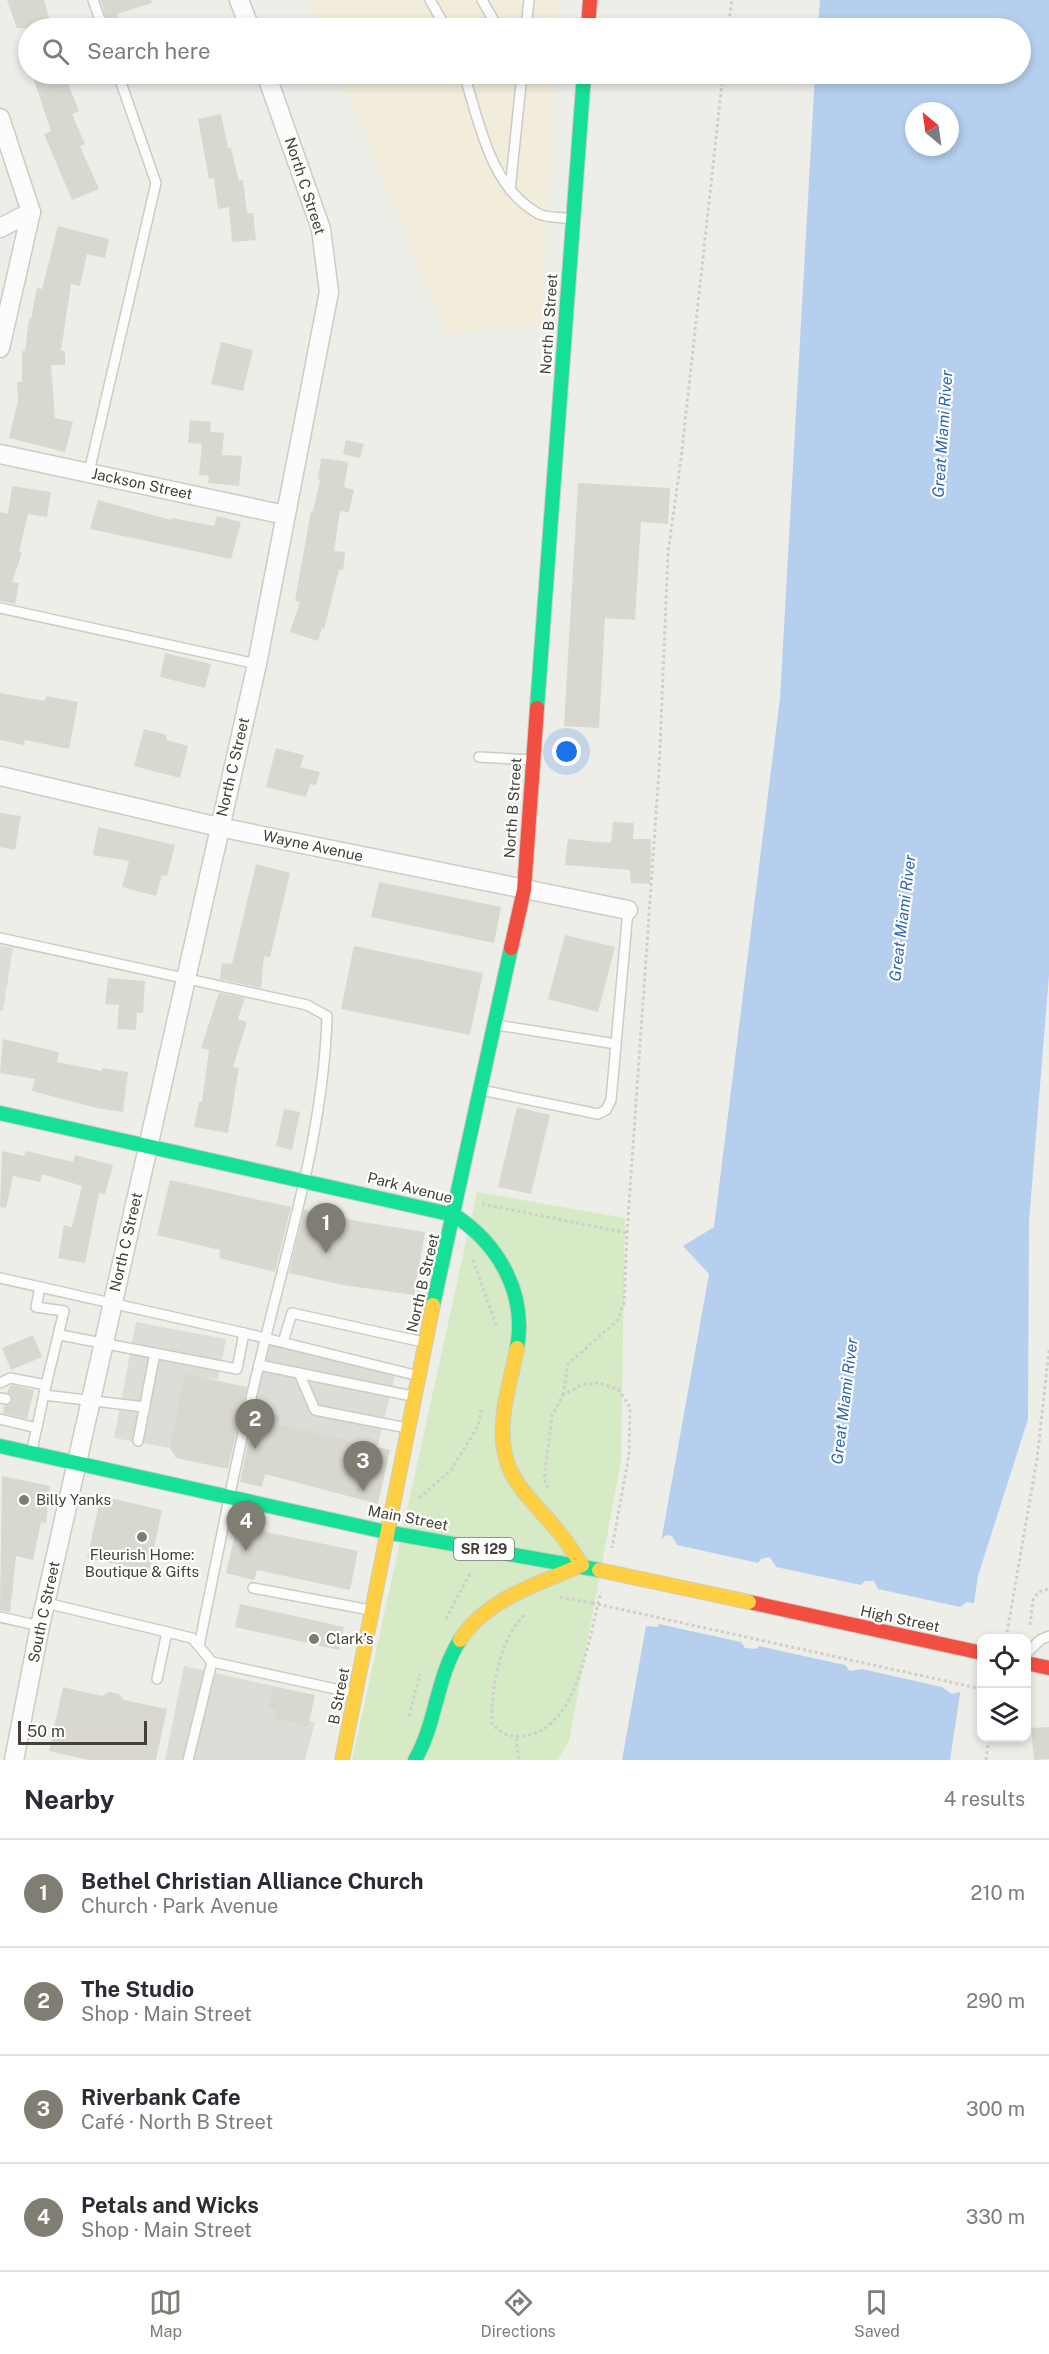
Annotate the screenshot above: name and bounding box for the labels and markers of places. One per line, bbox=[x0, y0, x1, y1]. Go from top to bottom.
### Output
pin: 1 bbox=[306, 1204, 346, 1253]
pin: 2 bbox=[236, 1400, 274, 1449]
pin: 3 bbox=[344, 1442, 382, 1491]
place label: Billy Yanks bbox=[36, 1491, 111, 1508]
marker: Billy Yanks bbox=[17, 1493, 31, 1507]
pin: 4 bbox=[226, 1502, 266, 1551]
marker: Fleurish Home: Boutique & Gifts bbox=[135, 1530, 149, 1544]
place label: Fleurish Home: Boutique & Gifts bbox=[85, 1546, 199, 1580]
place label: Clark’s bbox=[326, 1630, 374, 1647]
marker: Clark’s bbox=[307, 1632, 321, 1646]

